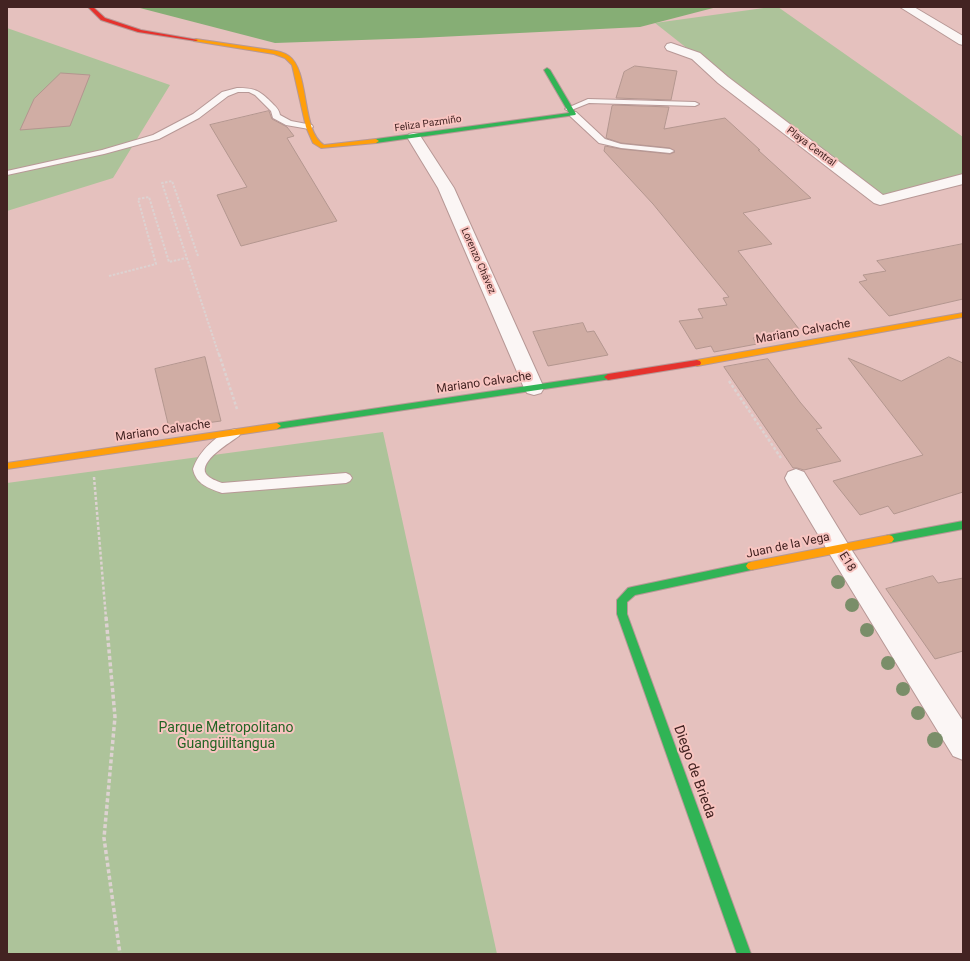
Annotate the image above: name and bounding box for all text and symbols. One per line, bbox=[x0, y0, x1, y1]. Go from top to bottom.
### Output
street label: Feliza Pazmiño bbox=[394, 113, 462, 135]
street label: Playa Central bbox=[784, 125, 838, 169]
street label: Lorenzo Chávez bbox=[458, 226, 498, 296]
street label: Mariano Calvache bbox=[755, 317, 851, 347]
street label: Mariano Calvache bbox=[436, 369, 532, 397]
street label: Mariano Calvache bbox=[115, 417, 211, 445]
street label: Juan de la Vega bbox=[745, 530, 831, 562]
street label: E18 bbox=[836, 550, 858, 574]
park label: Parque Metropolitano Guangüiltangua bbox=[159, 720, 293, 752]
street label: Diego de Brieda bbox=[669, 723, 719, 821]

